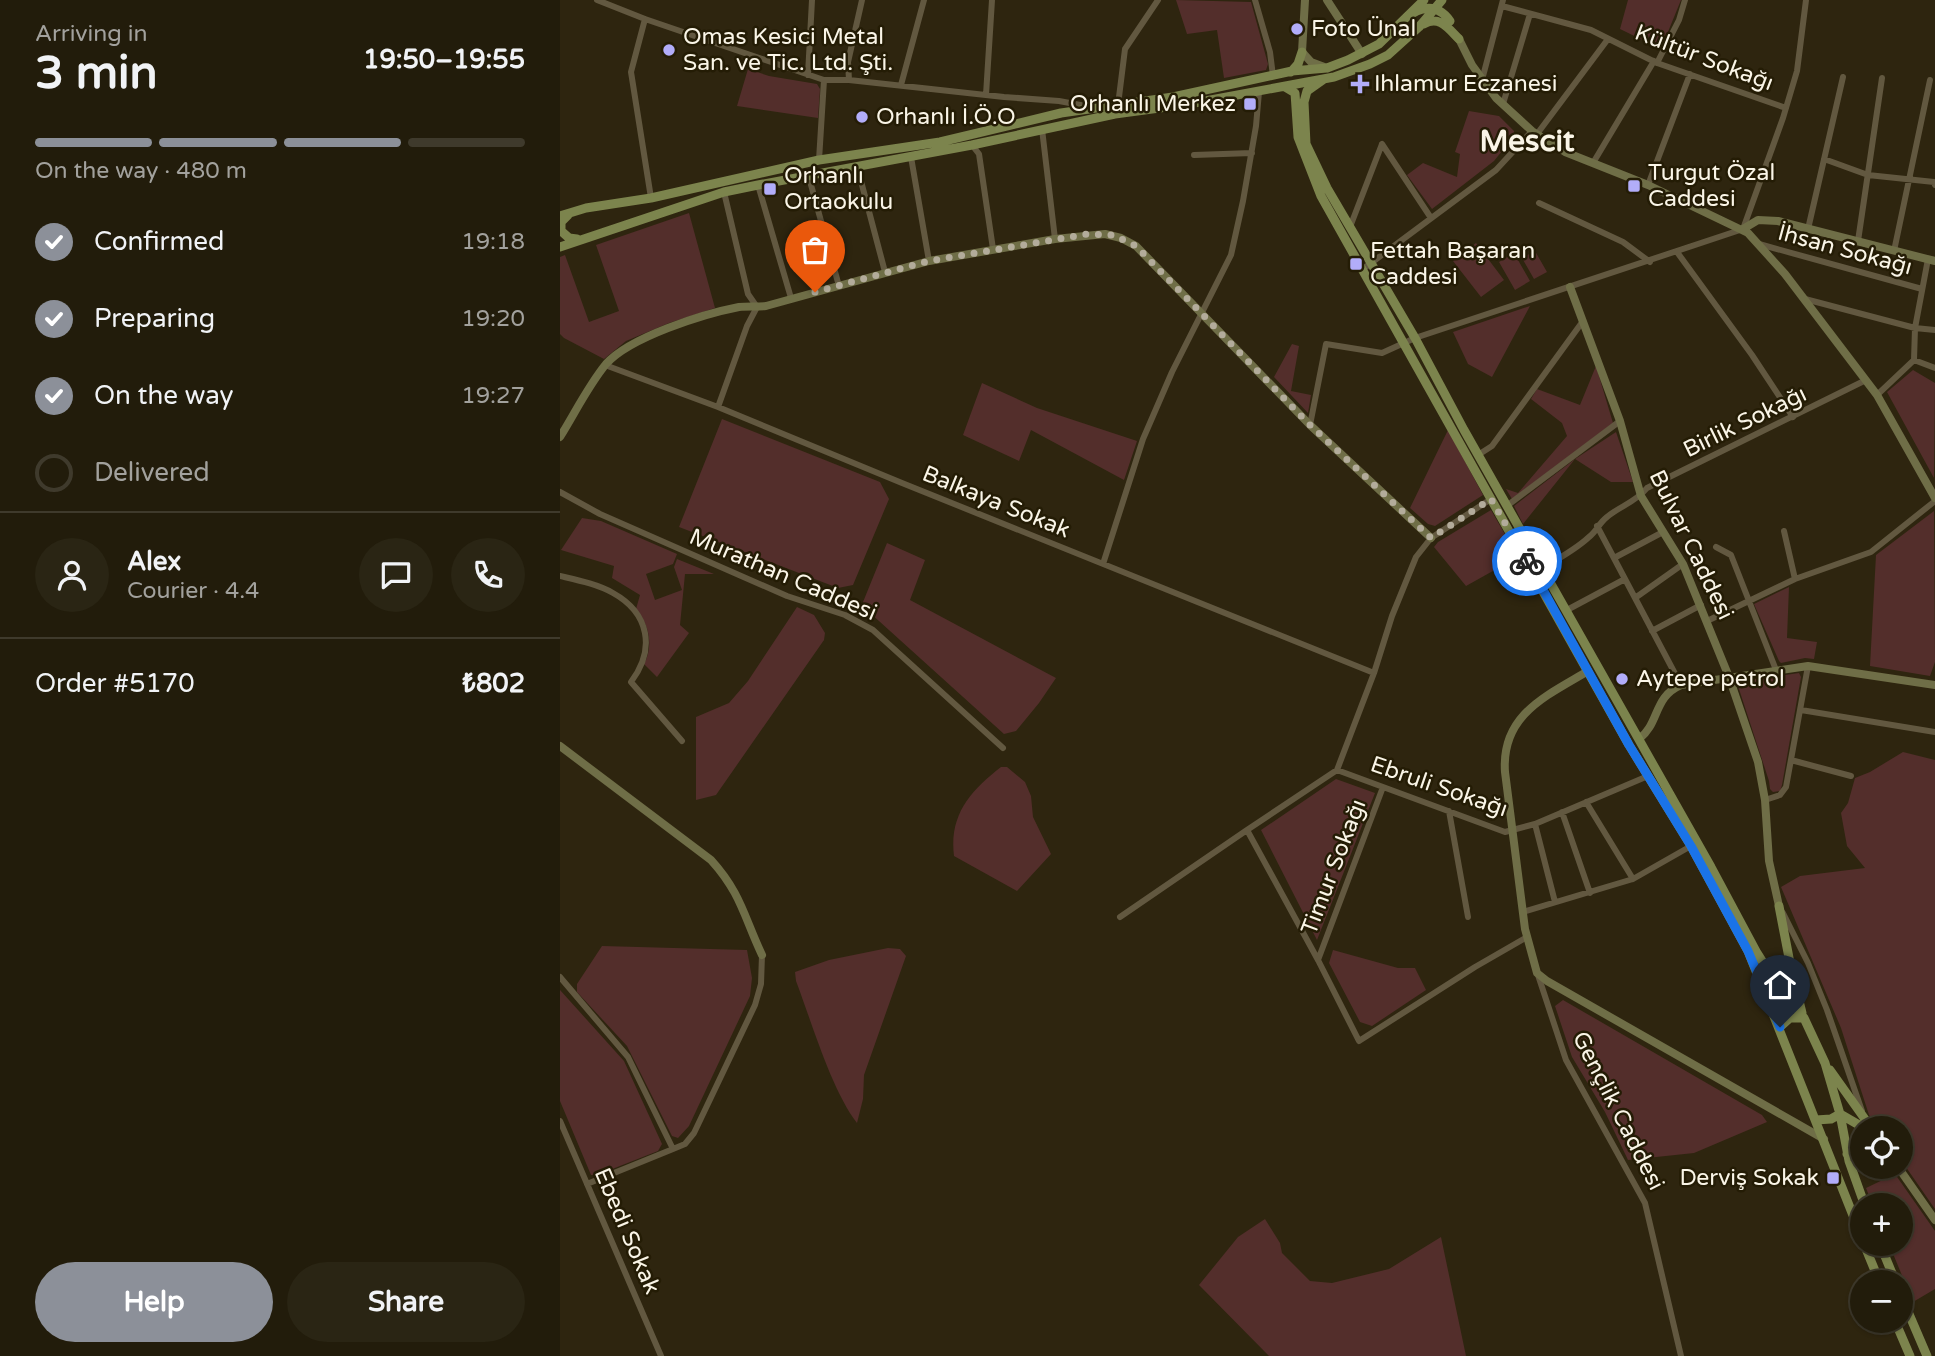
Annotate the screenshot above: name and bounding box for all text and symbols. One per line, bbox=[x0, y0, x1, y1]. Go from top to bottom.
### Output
place label: Foto Ünal bbox=[1311, 15, 1416, 43]
street label: Kültür Sokağı bbox=[1631, 19, 1777, 97]
text: Arriving in bbox=[35, 20, 148, 48]
marker: Foto Ünal bbox=[1289, 21, 1305, 37]
place label: Omas Kesici Metal San. ve Tic. Ltd. Şti. bbox=[683, 23, 893, 77]
marker: Omas Kesici Metal San. ve Tic. Ltd. Şti. bbox=[661, 42, 677, 58]
text: 19:50–19:55 bbox=[363, 44, 525, 75]
text: 3 min bbox=[35, 46, 158, 101]
place label: Ihlamur Eczanesi bbox=[1374, 70, 1558, 98]
marker: Ihlamur Eczanesi bbox=[1352, 76, 1368, 92]
place label: Orhanlı Merkez bbox=[1070, 90, 1236, 118]
marker: Orhanlı Merkez bbox=[1242, 96, 1258, 112]
place label: Orhanlı İ.Ö.O bbox=[876, 103, 1016, 131]
marker: Orhanlı İ.Ö.O bbox=[854, 109, 870, 125]
district label: Mescit bbox=[1480, 123, 1575, 160]
text: On the way · 480 m bbox=[35, 157, 247, 185]
place label: Turgut Özal Caddesi bbox=[1648, 159, 1775, 213]
place label: Orhanlı Ortaokulu bbox=[784, 162, 893, 216]
marker: Turgut Özal Caddesi bbox=[1626, 178, 1642, 194]
marker: Orhanlı Ortaokulu bbox=[762, 181, 778, 197]
street label: İhsan Sokağı bbox=[1775, 219, 1915, 281]
pin bbox=[785, 220, 845, 292]
icon: check bbox=[35, 223, 73, 261]
text: Confirmed bbox=[94, 226, 224, 257]
text: 19:18 bbox=[461, 228, 525, 256]
icon: bag bbox=[796, 231, 834, 269]
place label: Fettah Başaran Caddesi bbox=[1370, 237, 1535, 291]
marker: Fettah Başaran Caddesi bbox=[1348, 256, 1364, 272]
icon: check bbox=[35, 300, 73, 338]
text: Preparing bbox=[94, 303, 215, 334]
text: 19:20 bbox=[461, 305, 525, 333]
icon: check bbox=[35, 377, 73, 415]
text: On the way bbox=[94, 380, 234, 411]
street label: Birlik Sokağı bbox=[1679, 380, 1811, 464]
text: 19:27 bbox=[461, 382, 525, 410]
text: Delivered bbox=[94, 457, 210, 488]
street label: Balkaya Sokak bbox=[918, 460, 1074, 544]
street label: Bulvar Caddesi bbox=[1643, 466, 1739, 624]
street label: Murathan Caddesi bbox=[685, 523, 881, 627]
courier bbox=[1492, 526, 1562, 596]
button: person bbox=[35, 538, 109, 612]
button: chat bbox=[359, 538, 433, 612]
button: phone bbox=[451, 538, 525, 612]
icon: bike bbox=[1508, 542, 1546, 580]
text: Alex bbox=[127, 546, 181, 577]
text: Courier · 4.4 bbox=[127, 577, 259, 605]
place label: Aytepe petrol bbox=[1636, 665, 1785, 693]
text: Order #5170 bbox=[35, 668, 195, 699]
text: ₺802 bbox=[462, 668, 525, 699]
marker: Aytepe petrol bbox=[1614, 671, 1630, 687]
street label: Ebruli Sokağı bbox=[1367, 750, 1511, 824]
street label: Timur Sokağı bbox=[1295, 795, 1373, 939]
pin bbox=[1750, 955, 1810, 1027]
icon: home bbox=[1761, 966, 1799, 1004]
street label: Gençlik Caddesi bbox=[1566, 1027, 1670, 1195]
map controls bbox=[1850, 1116, 1913, 1333]
button: locate bbox=[1850, 1116, 1913, 1179]
street label: Ebedi Sokak bbox=[588, 1164, 666, 1298]
place label: Derviş Sokak bbox=[1679, 1164, 1819, 1192]
marker: Derviş Sokak bbox=[1825, 1170, 1841, 1186]
button: + bbox=[1850, 1193, 1913, 1256]
button: Help bbox=[35, 1262, 273, 1342]
button: Share bbox=[287, 1262, 525, 1342]
button: − bbox=[1850, 1270, 1913, 1333]

